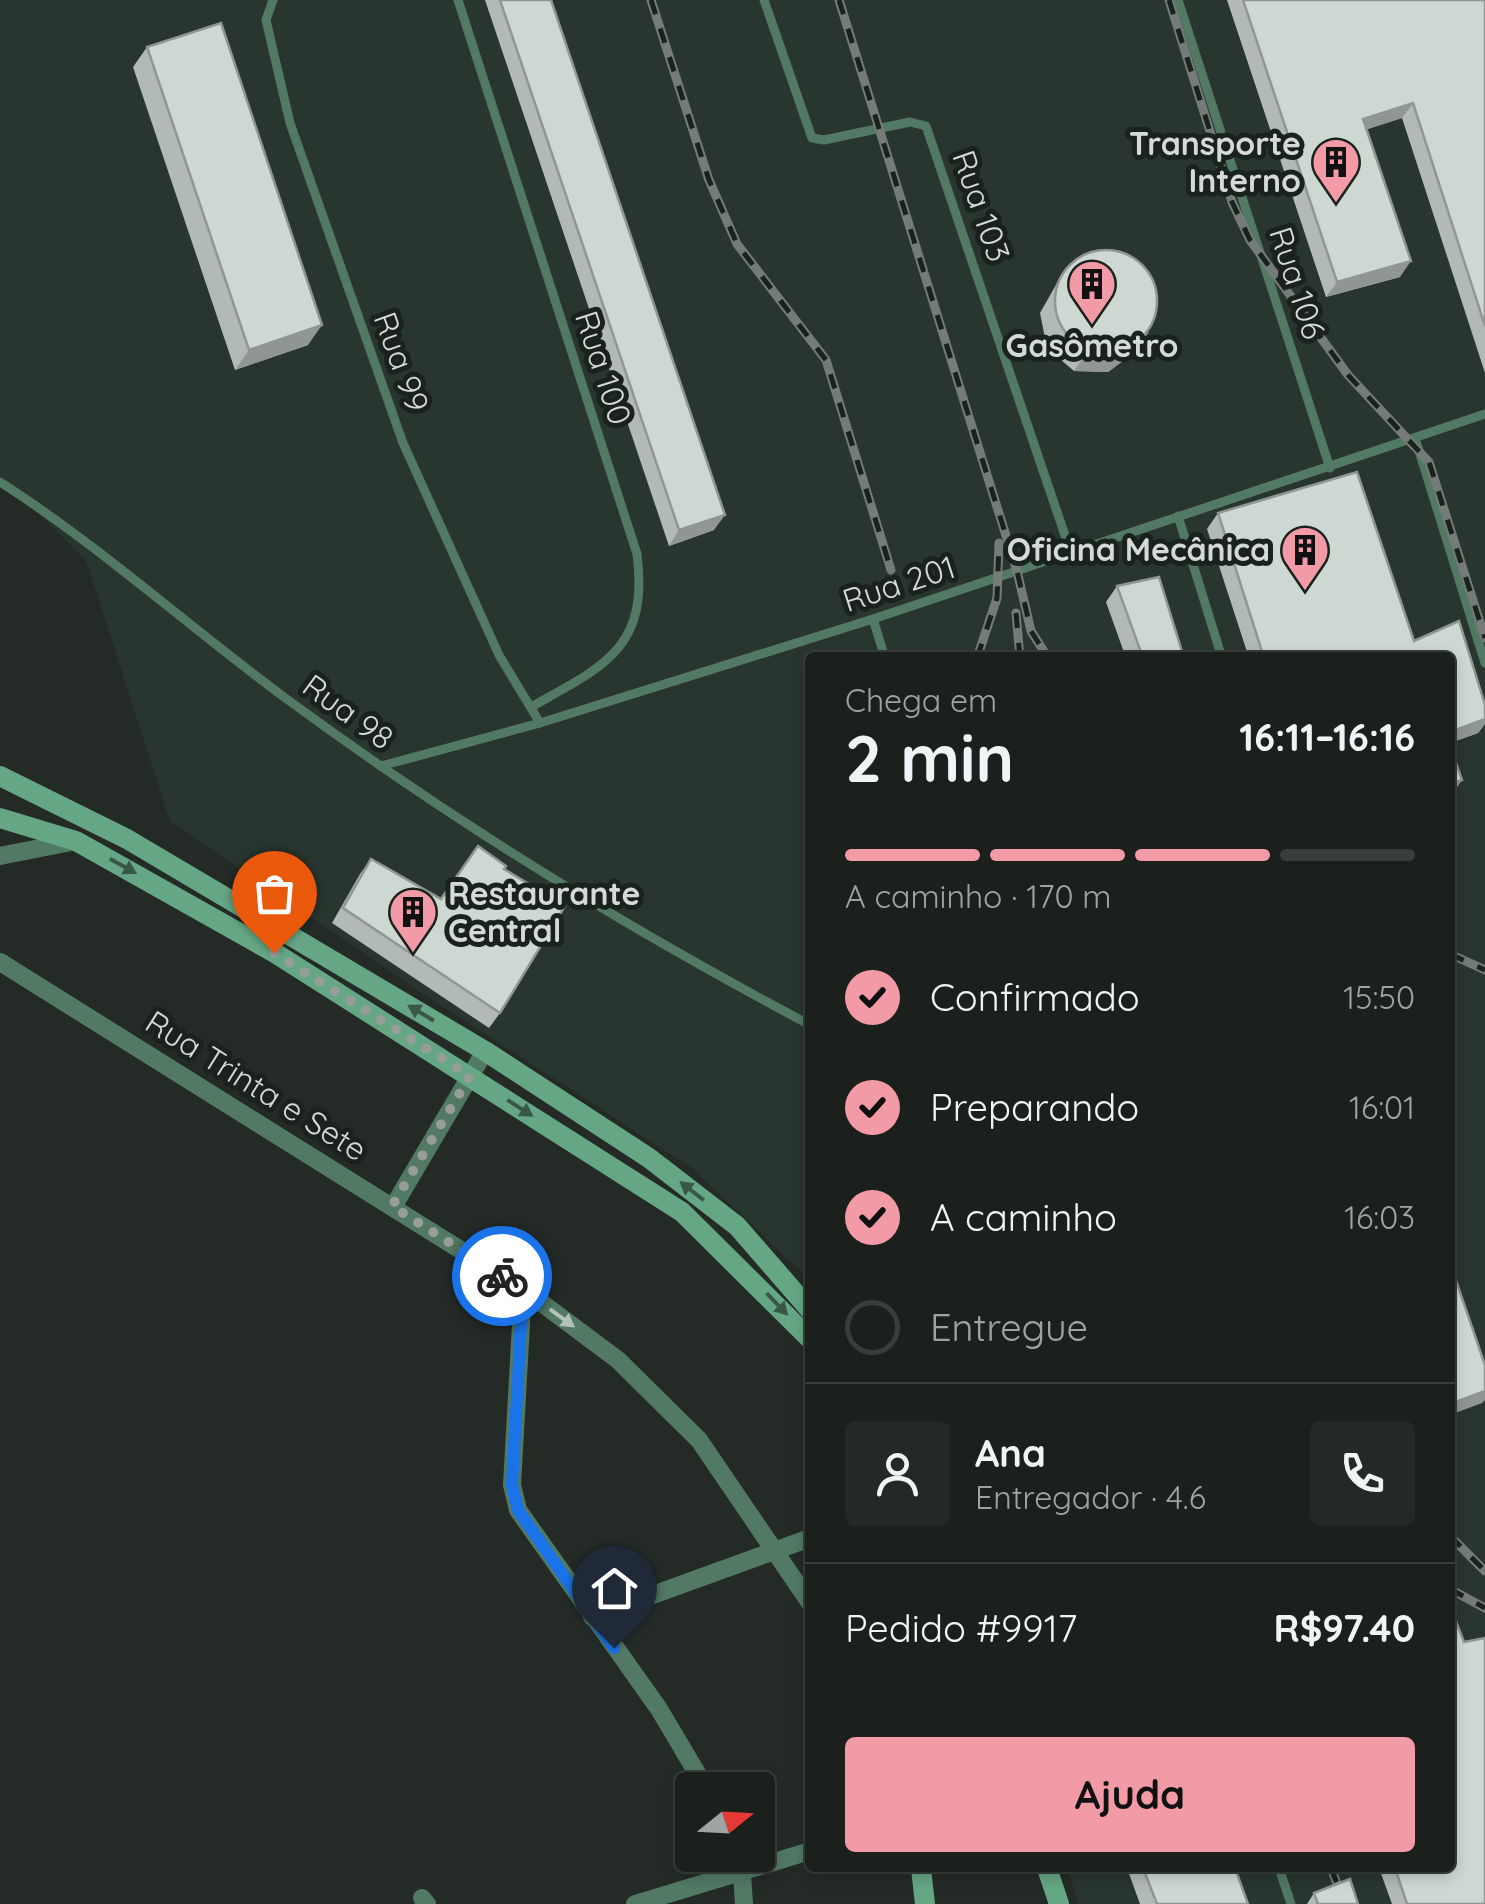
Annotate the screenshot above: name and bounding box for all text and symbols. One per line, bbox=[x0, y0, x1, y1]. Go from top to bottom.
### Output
place label: Transporte Interno bbox=[1129, 123, 1301, 200]
building icon: Transporte Interno bbox=[1310, 136, 1362, 204]
street label: Rua 103 bbox=[944, 145, 1020, 267]
street label: Rua 106 bbox=[1261, 222, 1335, 344]
building icon: Gasômetro bbox=[1066, 258, 1118, 326]
street label: Rua 99 bbox=[366, 306, 438, 417]
street label: Rua 100 bbox=[567, 306, 641, 430]
place label: Gasômetro bbox=[1006, 325, 1178, 365]
building icon: Oficina Mecânica bbox=[1279, 524, 1331, 592]
place label: Oficina Mecânica bbox=[1007, 529, 1270, 569]
street label: Rua 201 bbox=[837, 546, 960, 620]
street label: Rua 98 bbox=[295, 665, 402, 758]
text: Chega em bbox=[845, 680, 997, 720]
text: 16:11–16:16 bbox=[1239, 713, 1415, 761]
text: 2 min bbox=[845, 717, 1014, 798]
pin bbox=[232, 851, 317, 954]
one-way arrow bbox=[108, 858, 137, 875]
icon: bag bbox=[247, 866, 302, 921]
place label: Restaurante Central bbox=[448, 873, 640, 950]
text: A caminho · 170 m bbox=[845, 876, 1111, 916]
building icon: Restaurante Central bbox=[387, 886, 439, 954]
icon: check bbox=[845, 970, 900, 1025]
text: Confirmado bbox=[930, 973, 1140, 1021]
text: 15:50 bbox=[1343, 977, 1415, 1017]
street label: Rua Trinta e Sete bbox=[139, 1001, 374, 1169]
one-way arrow bbox=[407, 1005, 435, 1022]
icon: check bbox=[845, 1080, 900, 1135]
text: Preparando bbox=[930, 1083, 1139, 1131]
text: 16:01 bbox=[1349, 1087, 1415, 1127]
one-way arrow bbox=[506, 1099, 534, 1117]
one-way arrow bbox=[680, 1181, 705, 1202]
icon: check bbox=[845, 1190, 900, 1245]
text: A caminho bbox=[930, 1193, 1117, 1241]
text: 16:03 bbox=[1344, 1197, 1415, 1237]
courier bbox=[452, 1226, 552, 1326]
icon: bike bbox=[475, 1249, 530, 1304]
one-way arrow bbox=[765, 1292, 788, 1316]
text: Entregue bbox=[930, 1303, 1088, 1351]
one-way arrow bbox=[549, 1307, 575, 1327]
button: person bbox=[845, 1421, 950, 1526]
button: phone bbox=[1310, 1421, 1415, 1526]
text: Ana bbox=[975, 1429, 1046, 1477]
text: Entregador · 4.6 bbox=[975, 1477, 1206, 1517]
pin bbox=[572, 1546, 657, 1649]
icon: home bbox=[587, 1561, 642, 1616]
text: Pedido #9917 bbox=[845, 1604, 1077, 1652]
text: R$97.40 bbox=[1274, 1604, 1415, 1652]
button: Ajuda bbox=[845, 1737, 1415, 1852]
north arrow bbox=[675, 1772, 775, 1872]
map controls bbox=[675, 1772, 775, 1872]

